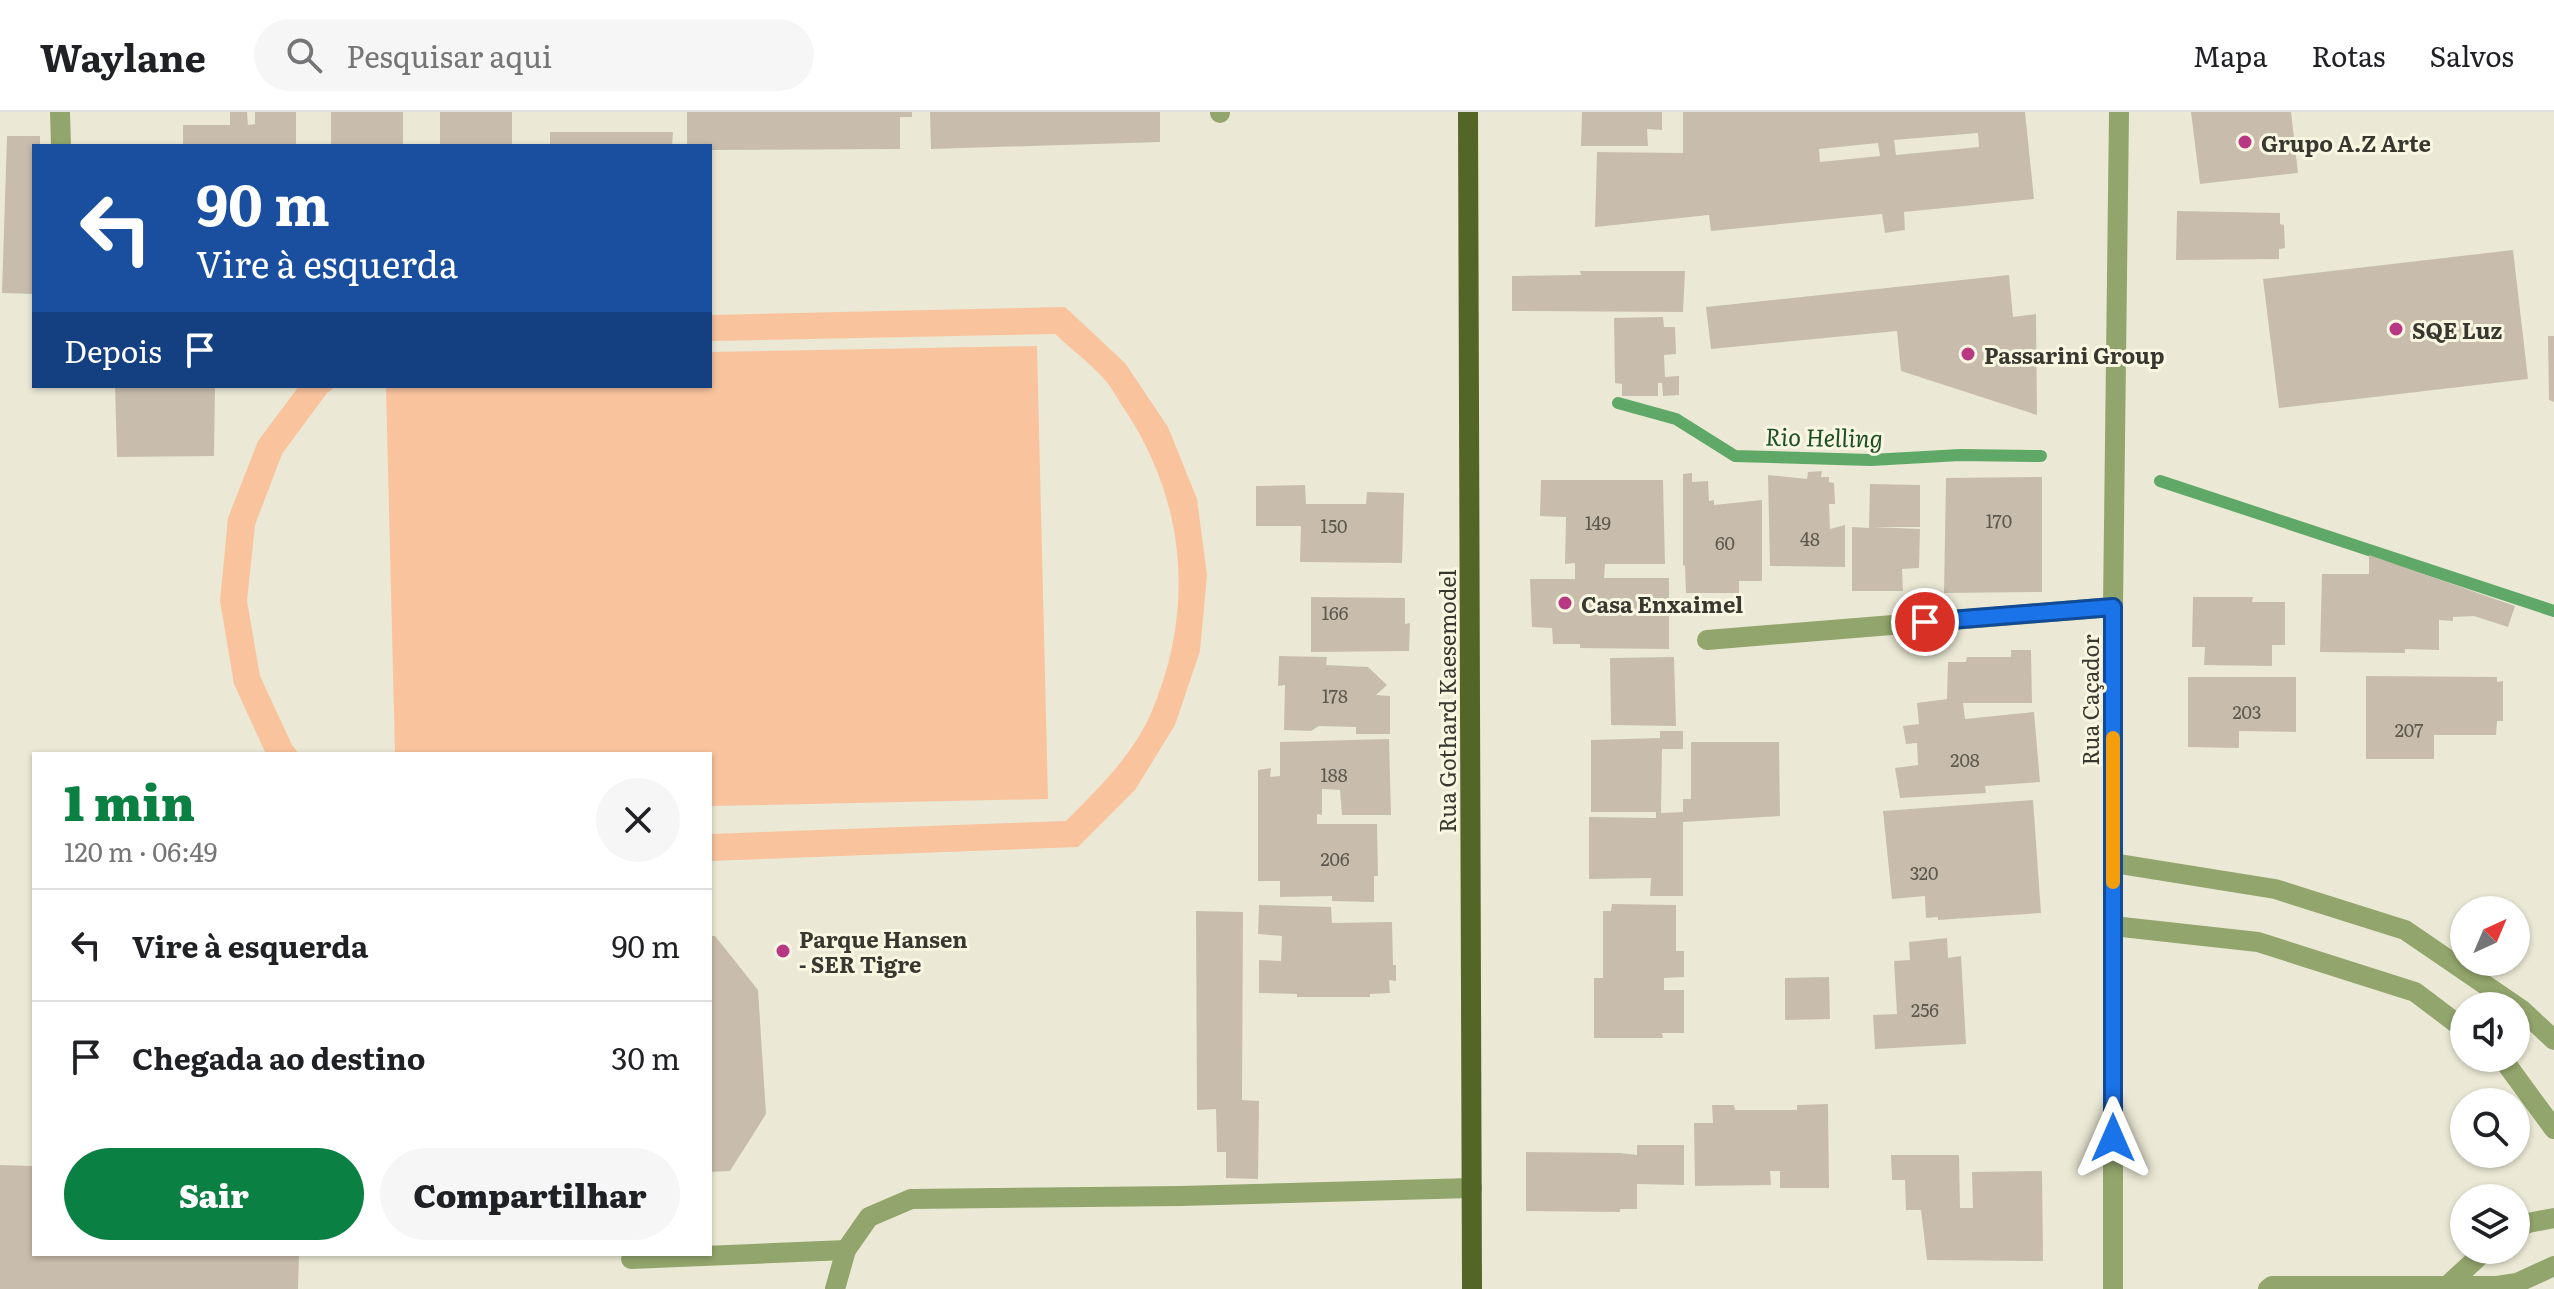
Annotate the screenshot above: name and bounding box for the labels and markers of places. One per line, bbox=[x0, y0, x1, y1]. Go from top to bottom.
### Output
place label: Grupo A.Z Arte bbox=[2261, 126, 2431, 159]
marker: Grupo A.Z Arte bbox=[2236, 133, 2254, 151]
place label: SQE Luz bbox=[2412, 313, 2503, 346]
marker: SQE Luz bbox=[2387, 320, 2405, 338]
place label: Passarini Group bbox=[1984, 338, 2164, 371]
marker: Passarini Group bbox=[1959, 345, 1977, 363]
place label: Casa Enxaimel bbox=[1581, 587, 1743, 620]
pin bbox=[1891, 588, 1959, 656]
marker: Casa Enxaimel bbox=[1556, 594, 1574, 612]
place label: Parque Hansen - SER Tigre bbox=[799, 922, 968, 980]
marker: Parque Hansen - SER Tigre bbox=[774, 942, 792, 960]

